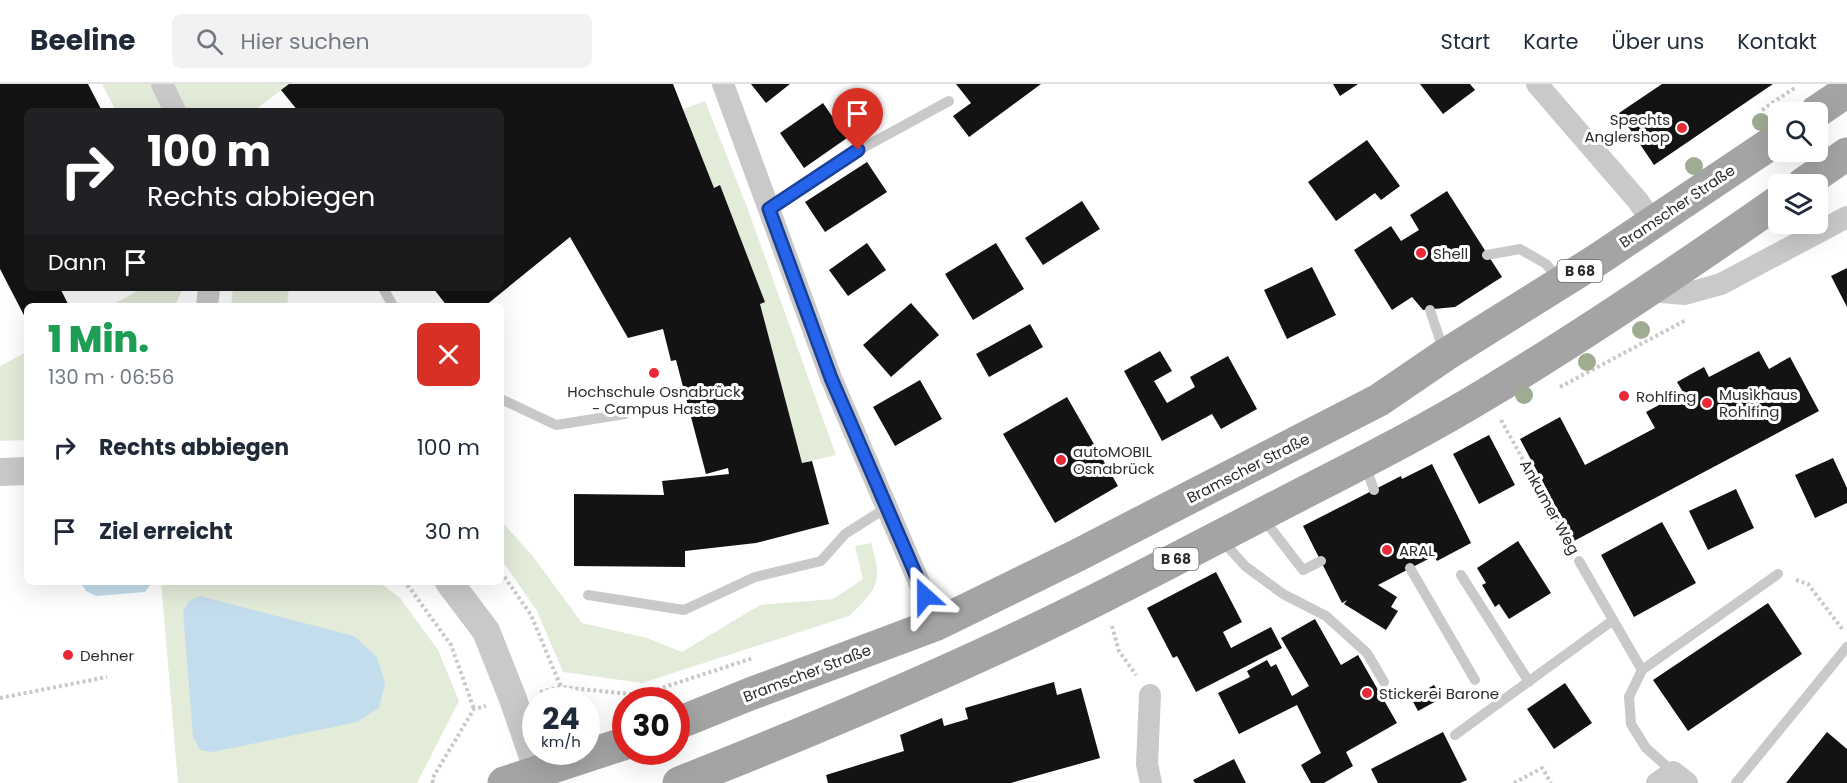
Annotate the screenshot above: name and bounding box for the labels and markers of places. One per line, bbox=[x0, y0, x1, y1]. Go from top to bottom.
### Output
pin bbox=[832, 88, 883, 150]
place label: Spechts Anglershop bbox=[1584, 109, 1670, 147]
marker: Spechts Anglershop bbox=[1675, 121, 1689, 135]
place label: Shell bbox=[1433, 243, 1468, 264]
marker: Shell bbox=[1414, 246, 1428, 260]
marker: Hochschule Osnabrück - Campus Haste bbox=[647, 366, 661, 380]
place label: Hochschule Osnabrück - Campus Haste bbox=[567, 381, 741, 419]
place label: Musikhaus Rohlfing bbox=[1719, 384, 1798, 422]
place label: Rohlfing bbox=[1636, 386, 1696, 407]
marker: Rohlfing bbox=[1617, 389, 1631, 403]
marker: Musikhaus Rohlfing bbox=[1700, 396, 1714, 410]
place label: autoMOBIL Osnabrück bbox=[1073, 441, 1155, 479]
marker: autoMOBIL Osnabrück bbox=[1054, 453, 1068, 467]
place label: ARAL bbox=[1399, 540, 1435, 561]
marker: ARAL bbox=[1380, 543, 1394, 557]
place label: Dehner bbox=[80, 645, 134, 666]
marker: Dehner bbox=[61, 648, 75, 662]
place label: Stickerei Barone bbox=[1379, 683, 1499, 704]
marker: Stickerei Barone bbox=[1360, 686, 1374, 700]

